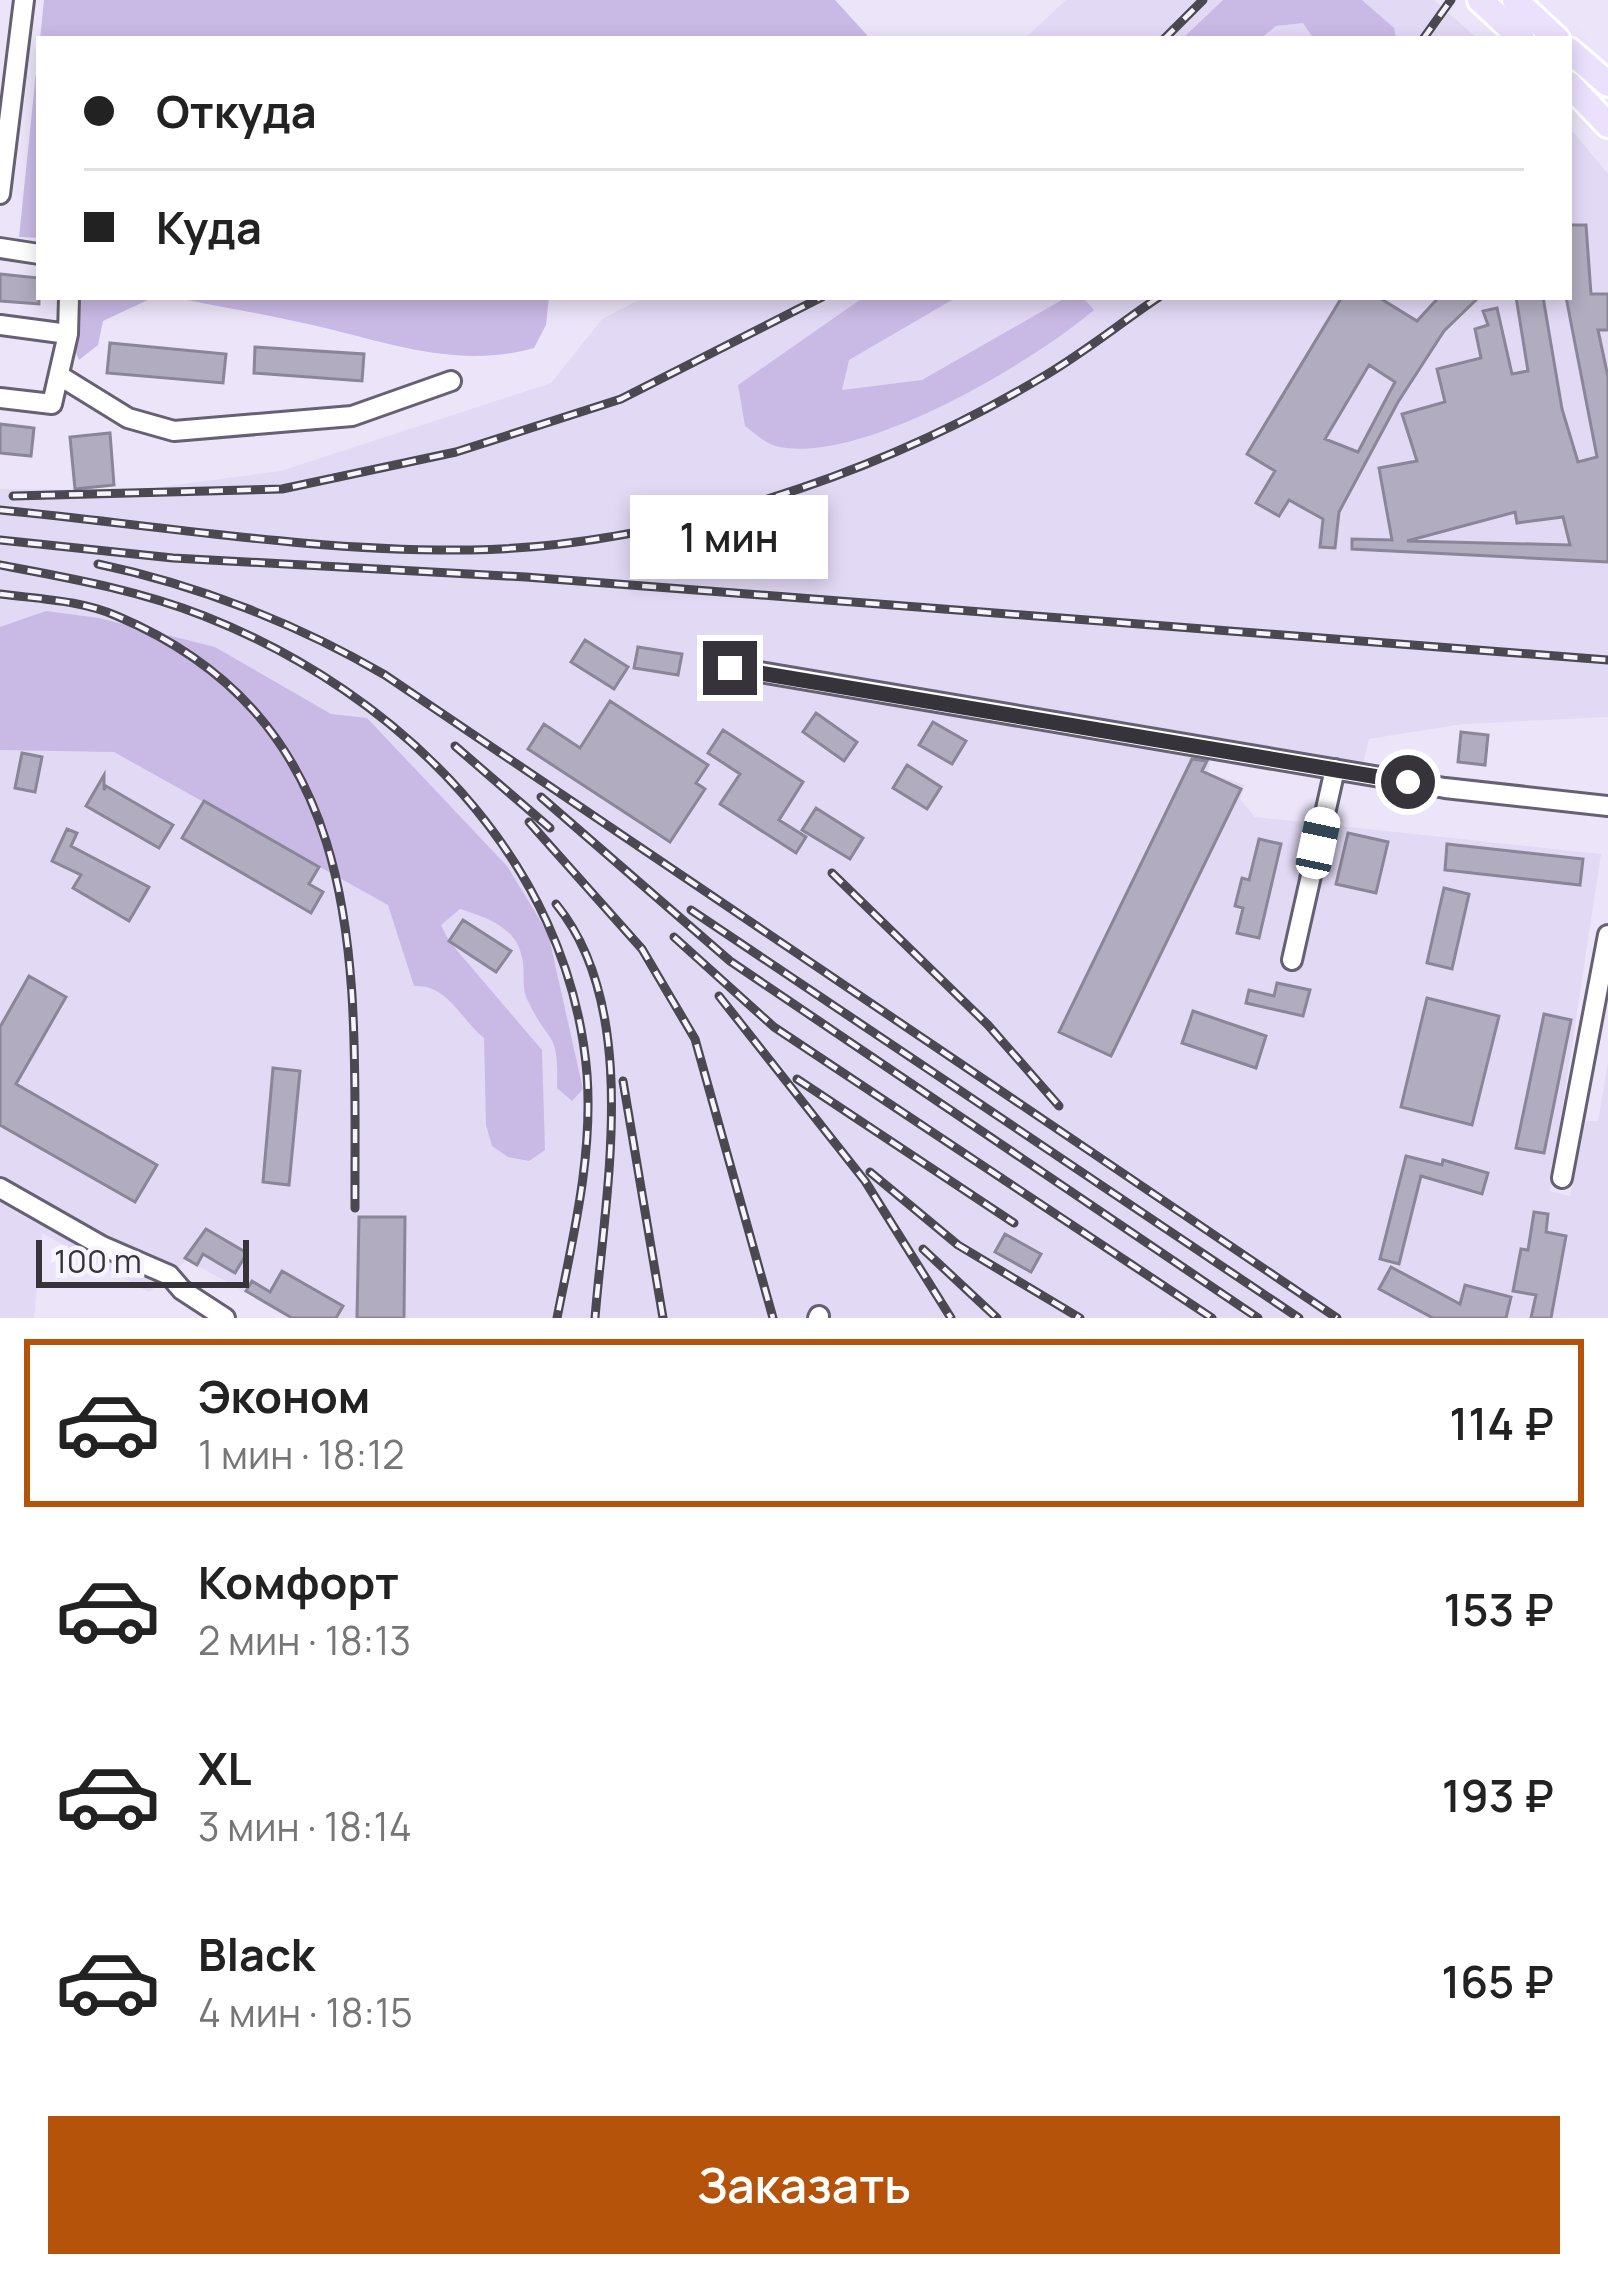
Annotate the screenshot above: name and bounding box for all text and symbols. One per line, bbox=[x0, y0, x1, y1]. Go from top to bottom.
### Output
text: Откуда bbox=[156, 80, 317, 142]
text: Куда bbox=[156, 196, 262, 258]
callout: 1 мин bbox=[631, 494, 829, 578]
text: 1 мин bbox=[679, 510, 779, 564]
route end bbox=[703, 641, 757, 695]
route start bbox=[1381, 755, 1435, 809]
car bbox=[1293, 804, 1343, 882]
scale bar bbox=[36, 1234, 249, 1287]
text: 100 m bbox=[54, 1238, 142, 1283]
text: Эконом bbox=[198, 1365, 370, 1427]
icon: car bbox=[54, 1369, 162, 1477]
text: 114 ₽ bbox=[1449, 1392, 1554, 1454]
text: 1 мин · 18:12 bbox=[198, 1427, 405, 1481]
text: Комфорт bbox=[198, 1551, 399, 1613]
icon: car bbox=[54, 1555, 162, 1663]
text: 153 ₽ bbox=[1443, 1578, 1554, 1640]
text: 2 мин · 18:13 bbox=[198, 1613, 411, 1667]
text: XL bbox=[198, 1737, 252, 1799]
icon: car bbox=[54, 1741, 162, 1849]
text: 193 ₽ bbox=[1442, 1764, 1554, 1826]
text: 3 мин · 18:14 bbox=[198, 1799, 412, 1853]
text: Black bbox=[198, 1923, 315, 1985]
icon: car bbox=[54, 1927, 162, 2035]
text: 165 ₽ bbox=[1441, 1950, 1554, 2012]
text: 4 мин · 18:15 bbox=[198, 1985, 413, 2039]
button: Заказать bbox=[48, 2116, 1560, 2254]

